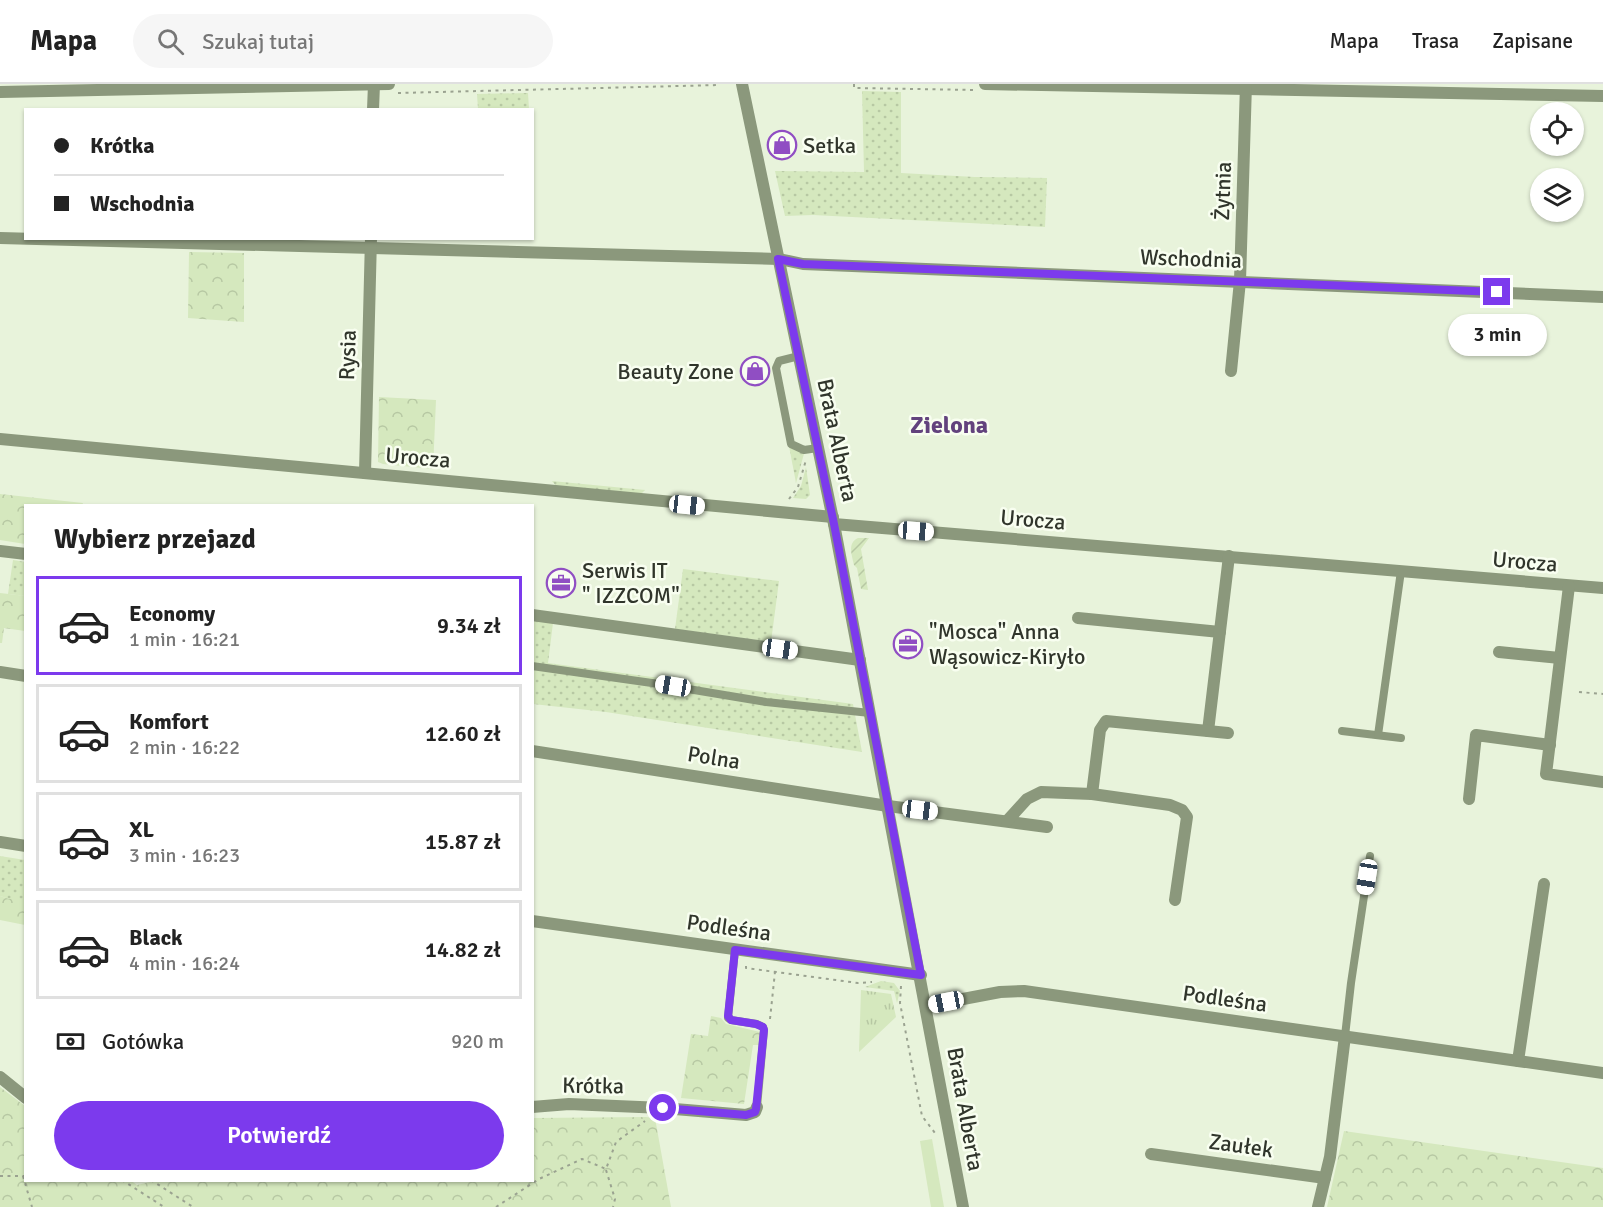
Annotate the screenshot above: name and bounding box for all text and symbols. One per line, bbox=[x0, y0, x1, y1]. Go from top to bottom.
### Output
search box bbox=[133, 14, 553, 68]
text: Mapa bbox=[30, 24, 97, 58]
icon: search bbox=[154, 25, 187, 58]
text: Szukaj tutaj bbox=[202, 28, 314, 55]
text: Mapa bbox=[1329, 28, 1379, 54]
text: Trasa bbox=[1412, 28, 1459, 54]
text: Zapisane bbox=[1492, 28, 1573, 54]
map controls bbox=[1530, 102, 1584, 222]
button: locate bbox=[1530, 102, 1584, 156]
shop icon: Setka bbox=[766, 129, 798, 161]
text: Krótka bbox=[90, 132, 155, 159]
place label: Setka bbox=[803, 132, 856, 159]
street label: Żytnia bbox=[1208, 161, 1237, 221]
button: layers bbox=[1530, 168, 1584, 222]
text: Wschodnia bbox=[90, 190, 195, 217]
street label: Wschodnia bbox=[1139, 243, 1242, 274]
route end bbox=[1483, 278, 1510, 305]
callout: 3 min bbox=[1448, 313, 1546, 355]
text: 3 min bbox=[1474, 322, 1521, 347]
street label: Rysia bbox=[333, 329, 362, 381]
shop icon: Beauty Zone bbox=[739, 355, 771, 387]
place label: Beauty Zone bbox=[617, 358, 734, 385]
street label: Brata Alberta bbox=[811, 376, 864, 504]
district label: Zielona bbox=[910, 410, 988, 440]
street label: Urocza bbox=[384, 441, 452, 474]
car bbox=[668, 494, 706, 516]
street label: Urocza bbox=[999, 503, 1067, 536]
car bbox=[897, 521, 935, 541]
text: Wybierz przejazd bbox=[54, 523, 256, 556]
street label: Urocza bbox=[1491, 545, 1559, 578]
place label: Serwis IT " IZZCOM" bbox=[582, 557, 680, 609]
office icon: Serwis IT " IZZCOM" bbox=[545, 567, 577, 599]
icon: car bbox=[57, 599, 111, 653]
text: Economy bbox=[129, 600, 215, 627]
text: 9.34 zł bbox=[437, 612, 501, 639]
place label: "Mosca" Anna Wąsowicz-Kiryło bbox=[929, 618, 1086, 670]
text: 1 min · 16:21 bbox=[129, 627, 240, 652]
office icon: "Mosca" Anna Wąsowicz-Kiryło bbox=[892, 628, 924, 660]
car bbox=[761, 638, 799, 660]
car bbox=[654, 674, 692, 698]
icon: car bbox=[57, 707, 111, 761]
text: Komfort bbox=[129, 708, 209, 735]
text: 12.60 zł bbox=[425, 720, 501, 747]
text: 2 min · 16:22 bbox=[129, 735, 240, 760]
street label: Polna bbox=[686, 740, 742, 775]
car bbox=[901, 799, 939, 821]
icon: car bbox=[57, 815, 111, 869]
text: XL bbox=[129, 816, 154, 843]
text: 15.87 zł bbox=[425, 828, 501, 855]
text: 3 min · 16:23 bbox=[129, 843, 240, 868]
car bbox=[1355, 858, 1379, 896]
street label: Podleśna bbox=[685, 908, 773, 947]
icon: car bbox=[57, 923, 111, 977]
text: Black bbox=[129, 924, 183, 951]
text: 14.82 zł bbox=[425, 936, 501, 963]
text: 4 min · 16:24 bbox=[129, 951, 240, 976]
street label: Podleśna bbox=[1181, 979, 1269, 1018]
car bbox=[927, 990, 965, 1014]
icon: cash bbox=[54, 1025, 87, 1058]
text: Gotówka bbox=[102, 1028, 184, 1055]
text: 920 m bbox=[451, 1029, 504, 1054]
street label: Brata Alberta bbox=[941, 1045, 990, 1173]
street label: Krótka bbox=[562, 1071, 624, 1100]
route start bbox=[649, 1094, 676, 1121]
button: Potwierdź bbox=[54, 1101, 504, 1170]
street label: Zaułek bbox=[1207, 1128, 1275, 1163]

